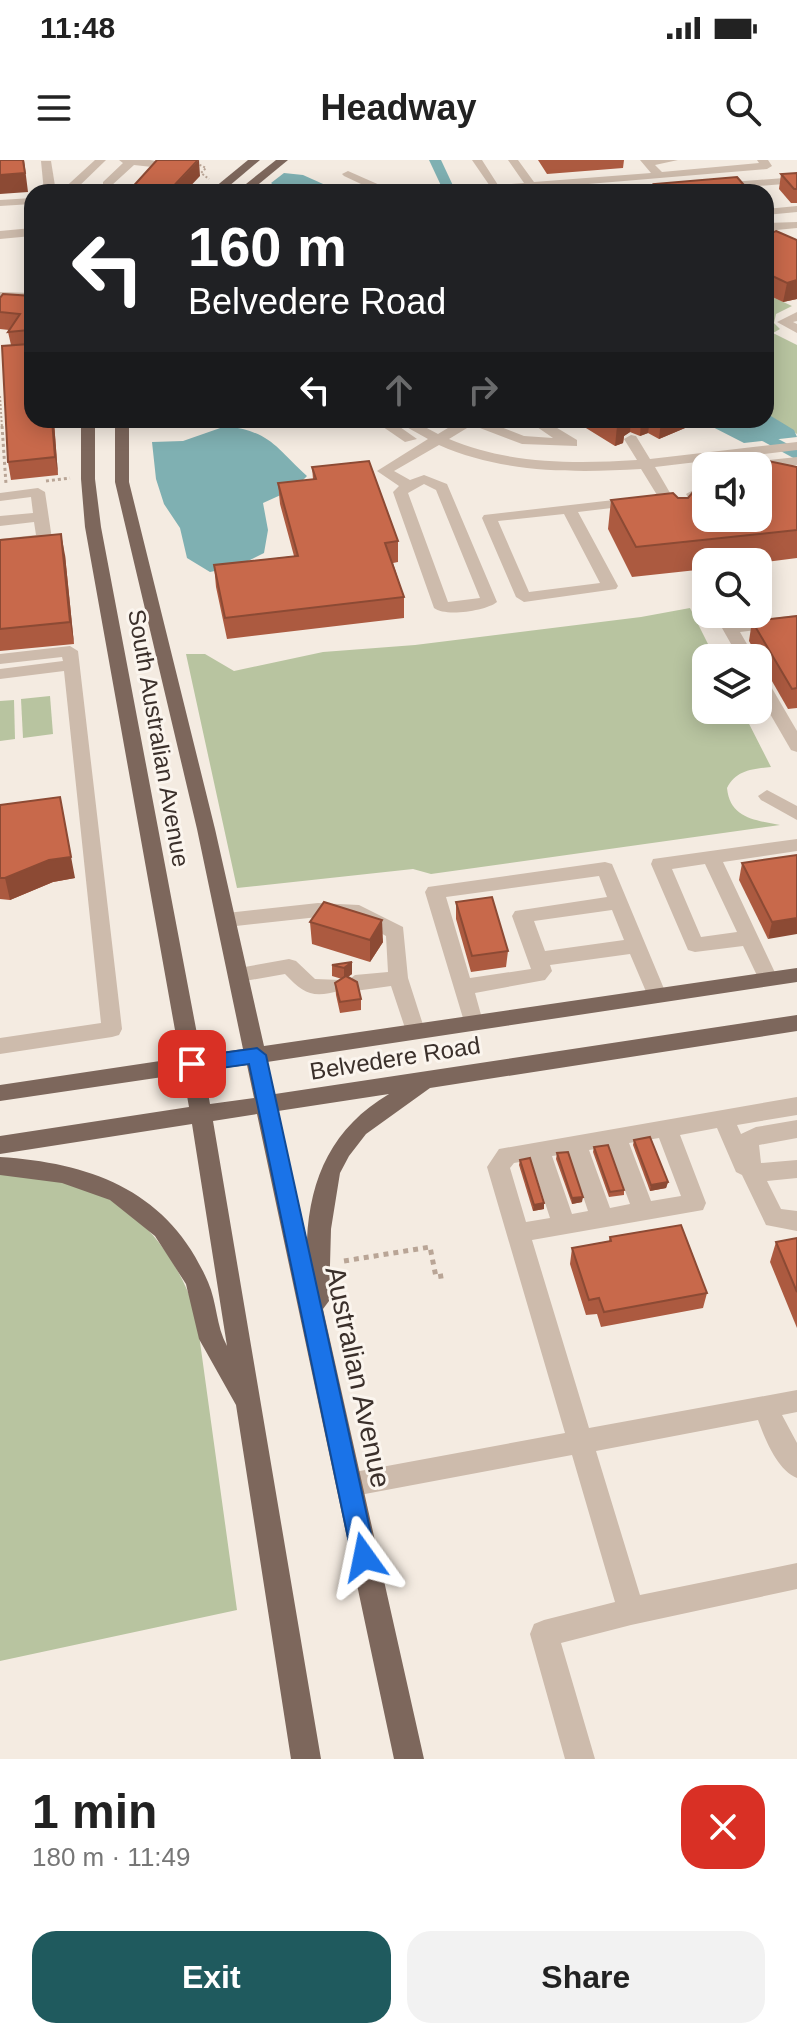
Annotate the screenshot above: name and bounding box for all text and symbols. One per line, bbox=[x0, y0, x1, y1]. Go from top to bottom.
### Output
text: 11:48 bbox=[40, 11, 115, 44]
icon: menu bbox=[32, 86, 76, 130]
icon: search bbox=[721, 86, 765, 130]
text: Headway bbox=[320, 87, 477, 128]
text: 160 m bbox=[188, 215, 347, 278]
icon: left bbox=[56, 216, 160, 320]
text: Belvedere Road bbox=[188, 281, 446, 322]
icon: left bbox=[293, 368, 337, 412]
icon: ahead bbox=[377, 368, 421, 412]
icon: right bbox=[461, 368, 505, 412]
map controls bbox=[692, 452, 772, 724]
button: sound bbox=[692, 452, 772, 532]
button: search bbox=[692, 548, 772, 628]
street label: South Australian Avenue bbox=[123, 607, 195, 869]
button: layers bbox=[692, 644, 772, 724]
pin bbox=[158, 1030, 226, 1098]
street label: Belvedere Road bbox=[308, 1031, 482, 1085]
icon: arrive bbox=[170, 1042, 214, 1086]
street label: Australian Avenue bbox=[319, 1264, 397, 1490]
position arrow bbox=[322, 1515, 406, 1599]
text: 1 min bbox=[32, 1785, 157, 1838]
button: close bbox=[681, 1785, 765, 1869]
text: 180 m · 11:49 bbox=[32, 1842, 191, 1872]
button: Exit bbox=[32, 1931, 391, 2023]
button: Share bbox=[407, 1931, 765, 2023]

